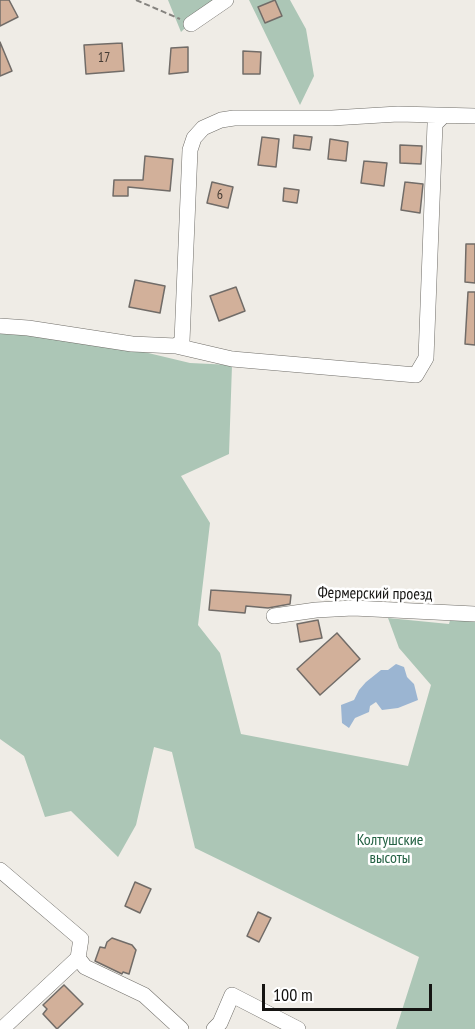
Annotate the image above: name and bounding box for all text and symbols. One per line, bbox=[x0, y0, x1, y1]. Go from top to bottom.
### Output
house number: 17 bbox=[98, 50, 110, 66]
house number: 6 bbox=[217, 187, 223, 203]
street label: Фермерский проезд bbox=[317, 583, 433, 605]
park label: Колтушские высоты bbox=[357, 830, 423, 868]
scale bar bbox=[265, 972, 434, 1010]
text: 100 m bbox=[273, 983, 313, 1006]

